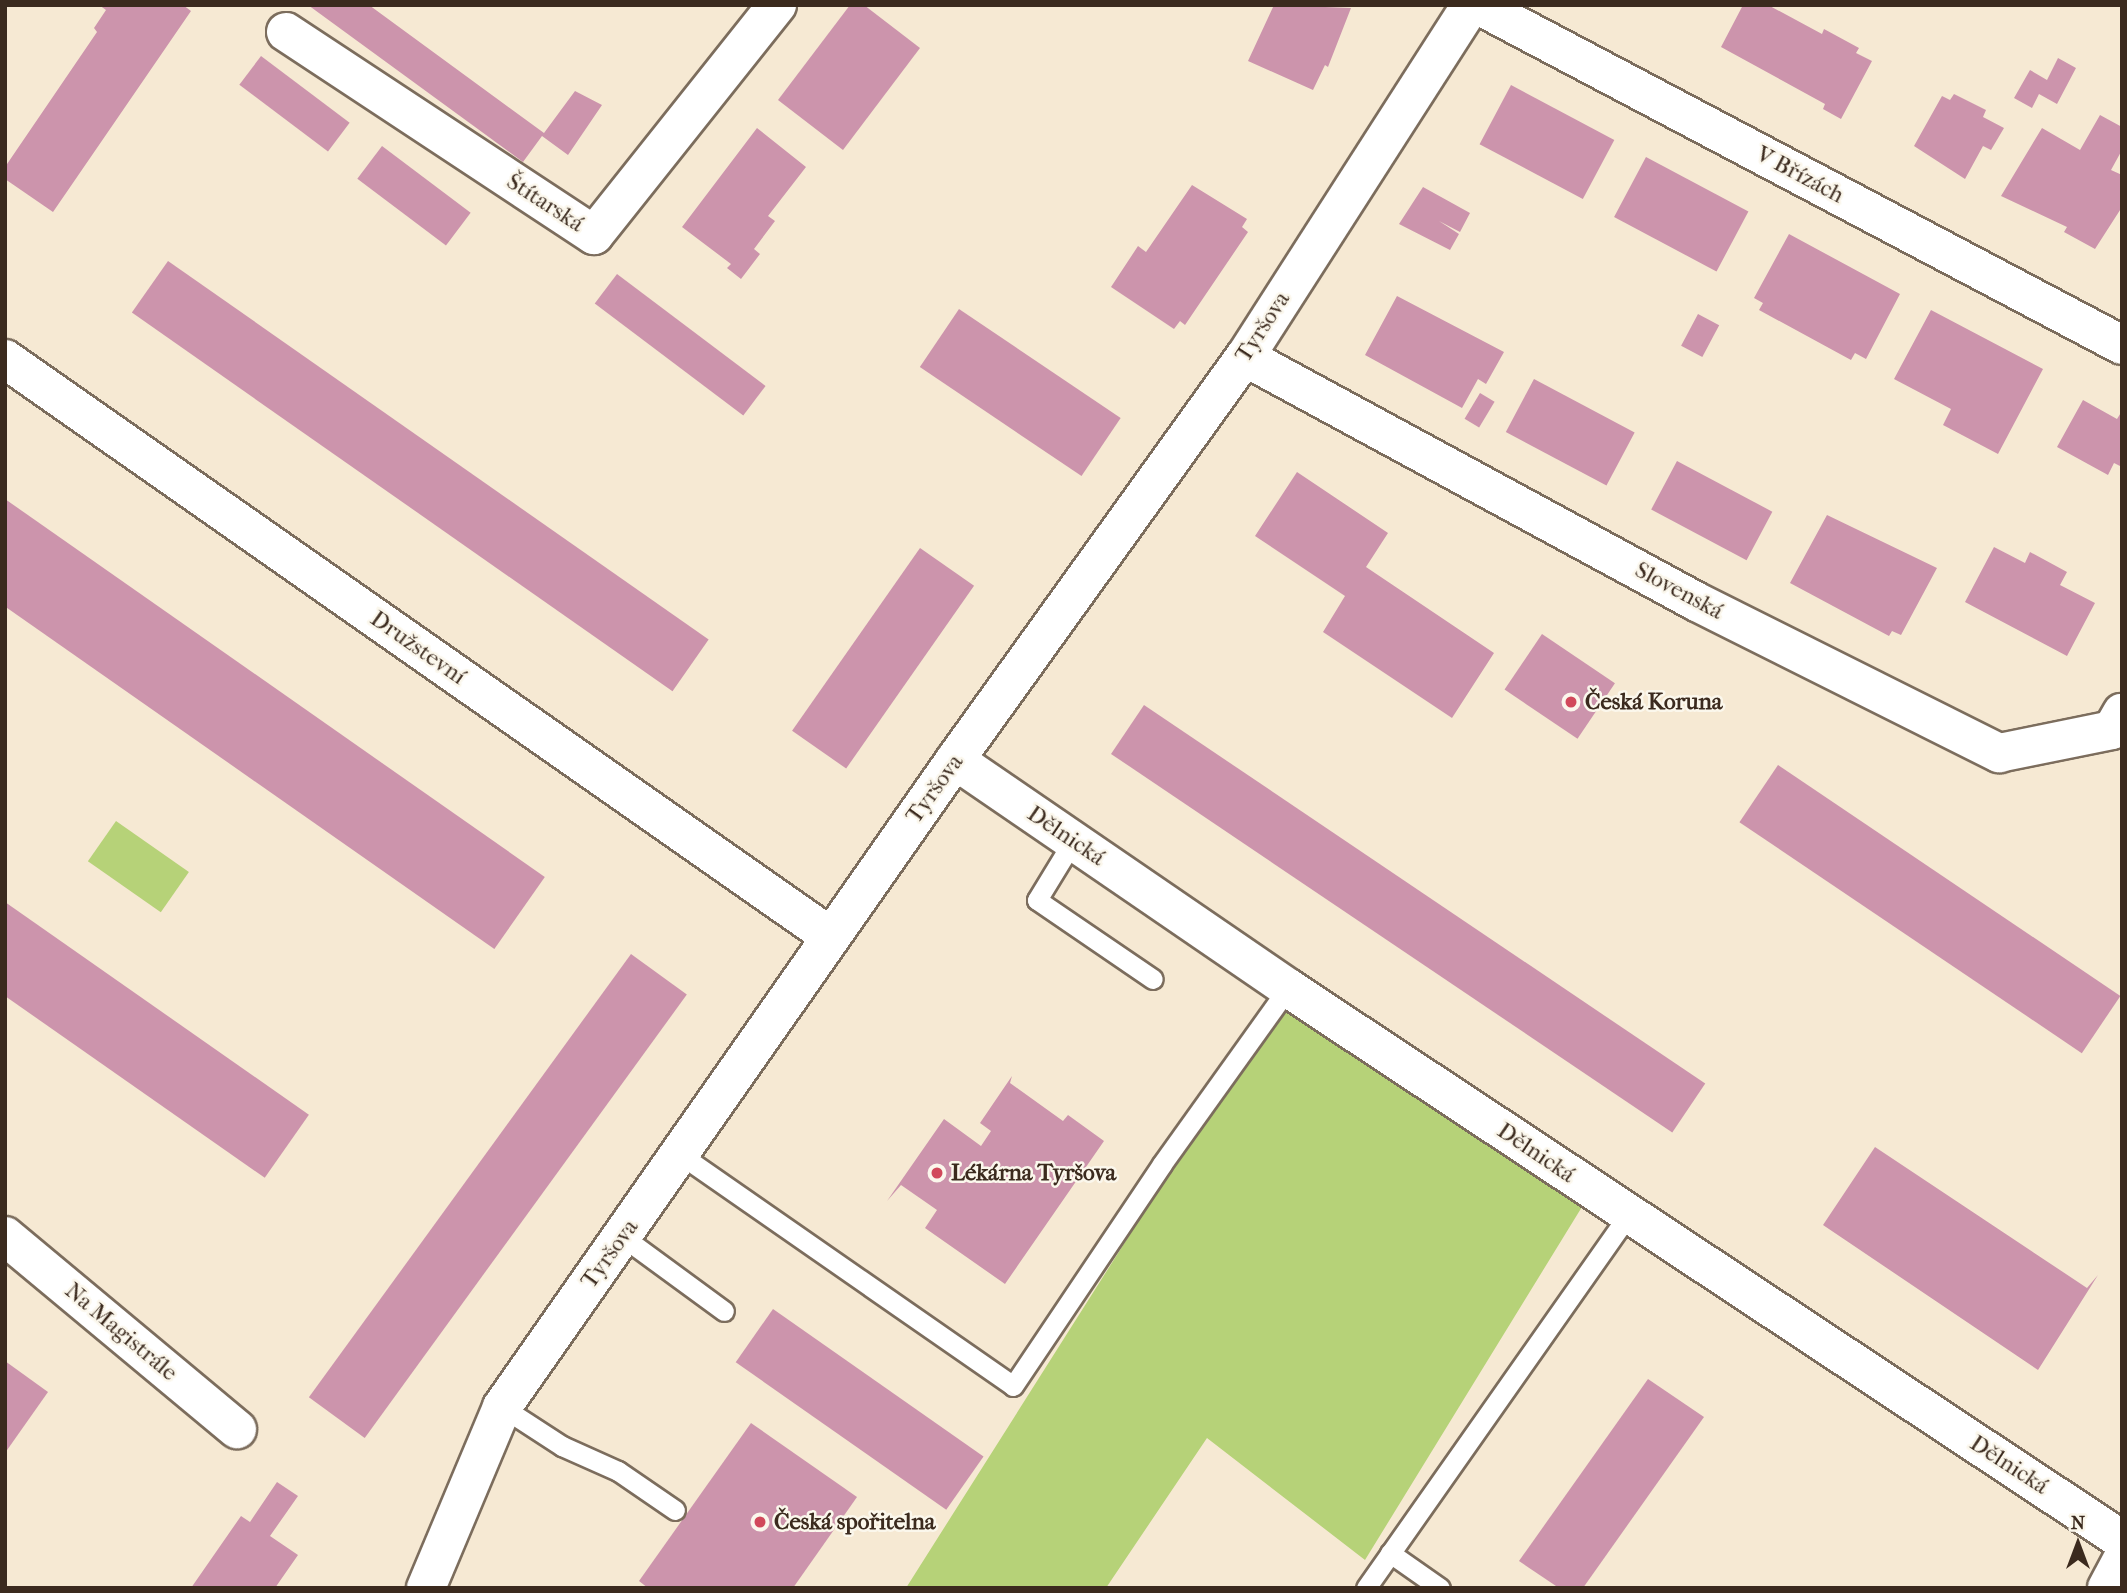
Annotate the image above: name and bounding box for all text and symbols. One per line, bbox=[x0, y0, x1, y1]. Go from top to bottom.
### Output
street label: V Břízách bbox=[1751, 140, 1849, 210]
street label: Štítarská bbox=[501, 168, 589, 238]
street label: Tyršova bbox=[1230, 286, 1296, 368]
street label: Slovenská bbox=[1630, 556, 1728, 626]
street label: Družstevní bbox=[365, 605, 471, 691]
place label: Česká Koruna bbox=[1585, 688, 1722, 716]
marker: Česká Koruna bbox=[1563, 694, 1579, 710]
street label: Tyršova bbox=[901, 749, 969, 829]
street label: Dělnická bbox=[1022, 800, 1110, 872]
street label: Dělnická bbox=[1492, 1117, 1580, 1189]
place label: Lékárna Tyršova bbox=[951, 1159, 1116, 1187]
marker: Lékárna Tyršova bbox=[929, 1165, 945, 1181]
street label: Tyršova bbox=[576, 1214, 644, 1294]
street label: Na Magistrále bbox=[59, 1277, 183, 1387]
street label: Dělnická bbox=[1965, 1430, 2053, 1500]
place label: Česká spořitelna bbox=[774, 1508, 935, 1536]
north arrow bbox=[2043, 1509, 2113, 1579]
text: N bbox=[2071, 1512, 2085, 1534]
marker: Česká spořitelna bbox=[752, 1514, 768, 1530]

